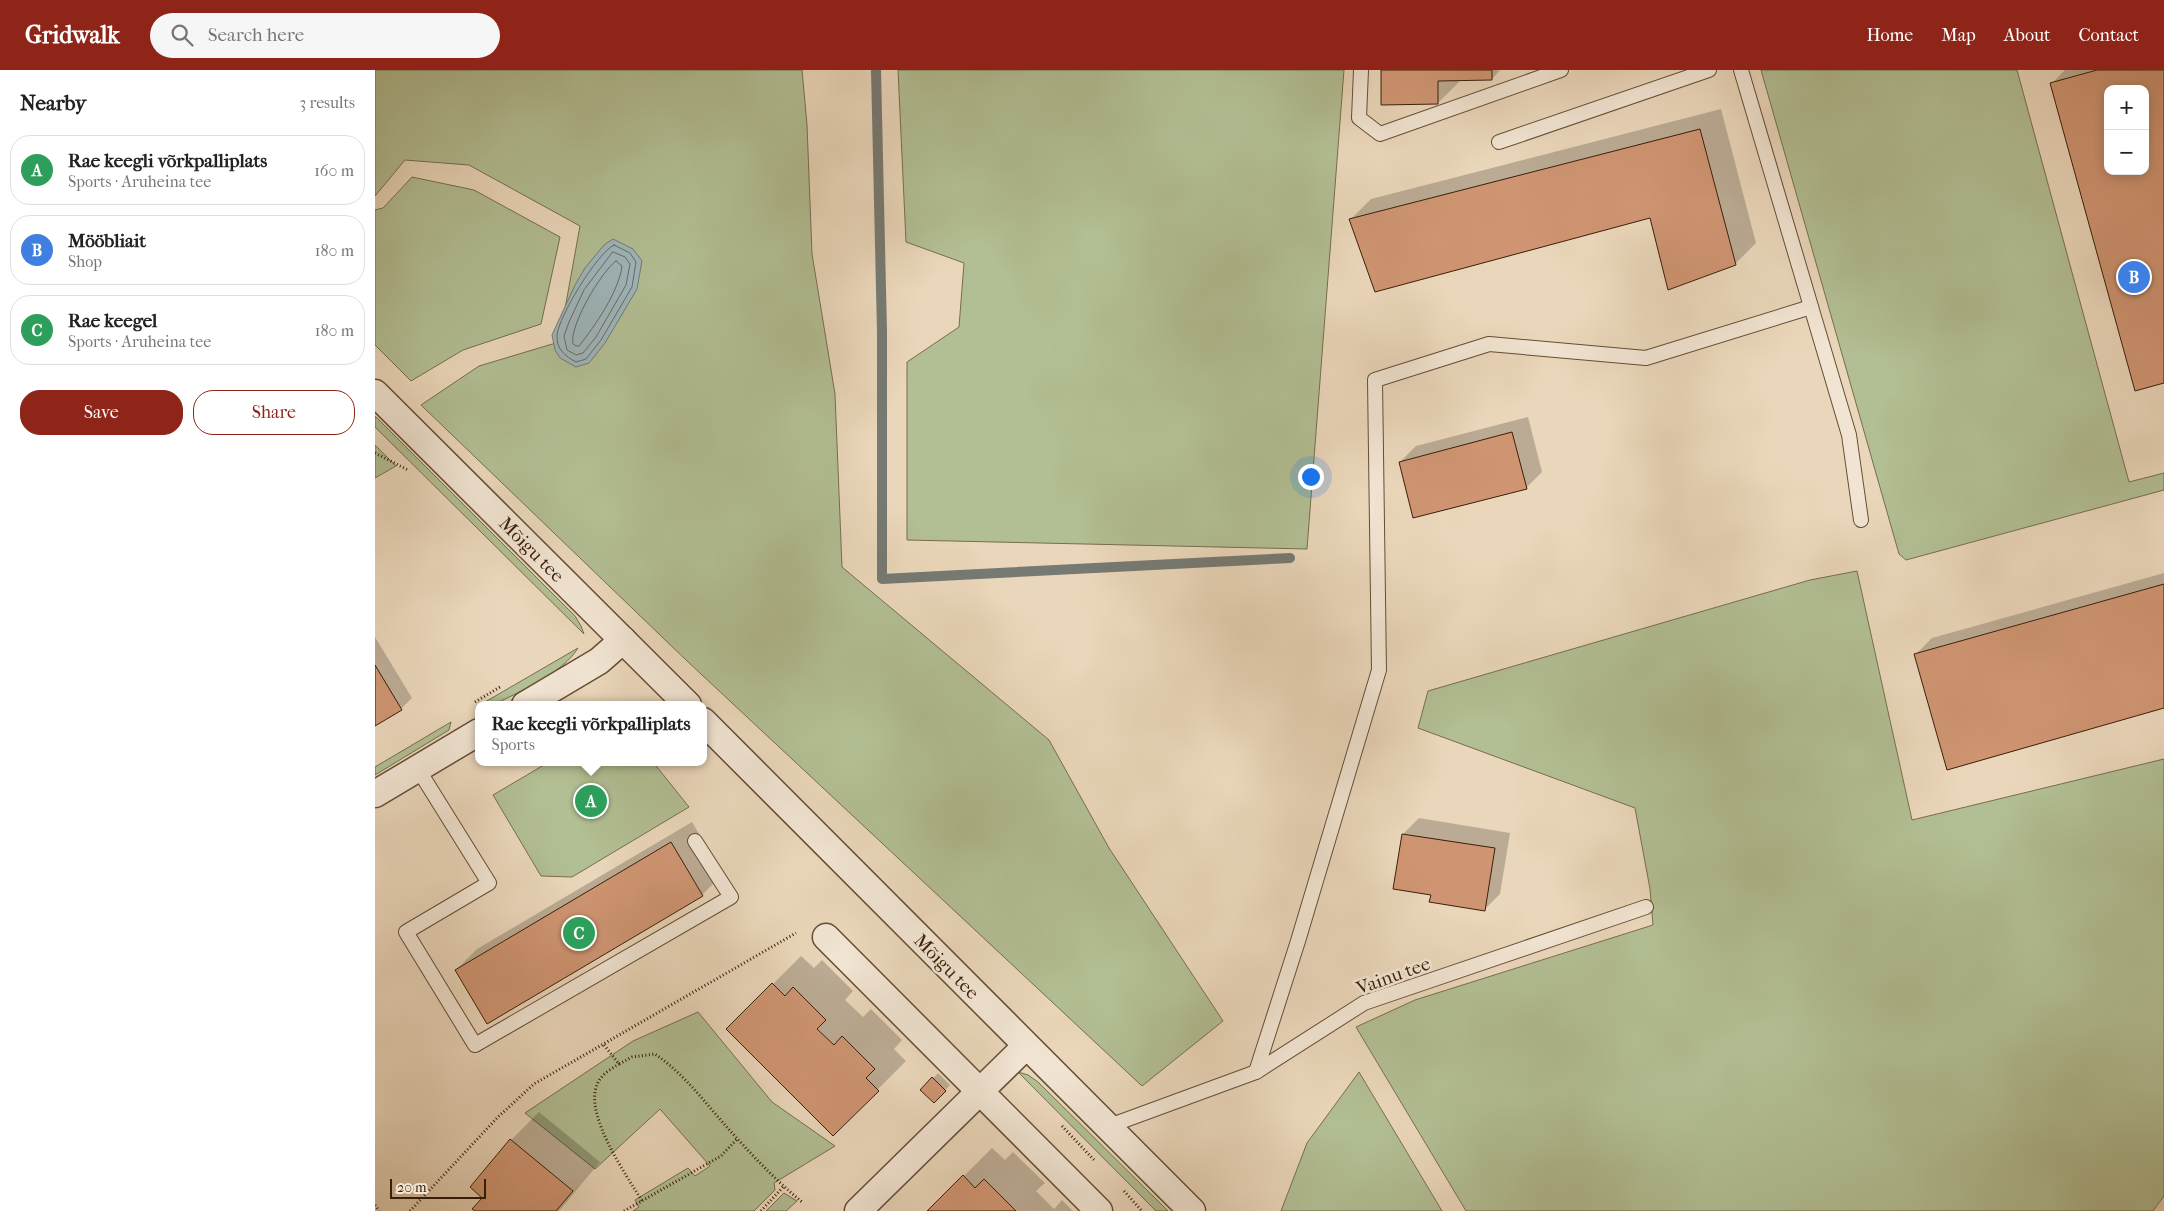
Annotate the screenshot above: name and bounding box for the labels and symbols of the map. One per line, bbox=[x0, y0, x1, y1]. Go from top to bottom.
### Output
pin: B bbox=[2118, 258, 2150, 296]
your location bbox=[1298, 464, 1324, 490]
street label: Mõigu tee bbox=[494, 513, 568, 587]
pin: A bbox=[575, 782, 607, 820]
pin: C bbox=[563, 914, 595, 952]
street label: Mõigu tee bbox=[909, 930, 983, 1004]
street label: Vainu tee bbox=[1353, 952, 1433, 1000]
scale bar bbox=[390, 1176, 486, 1199]

